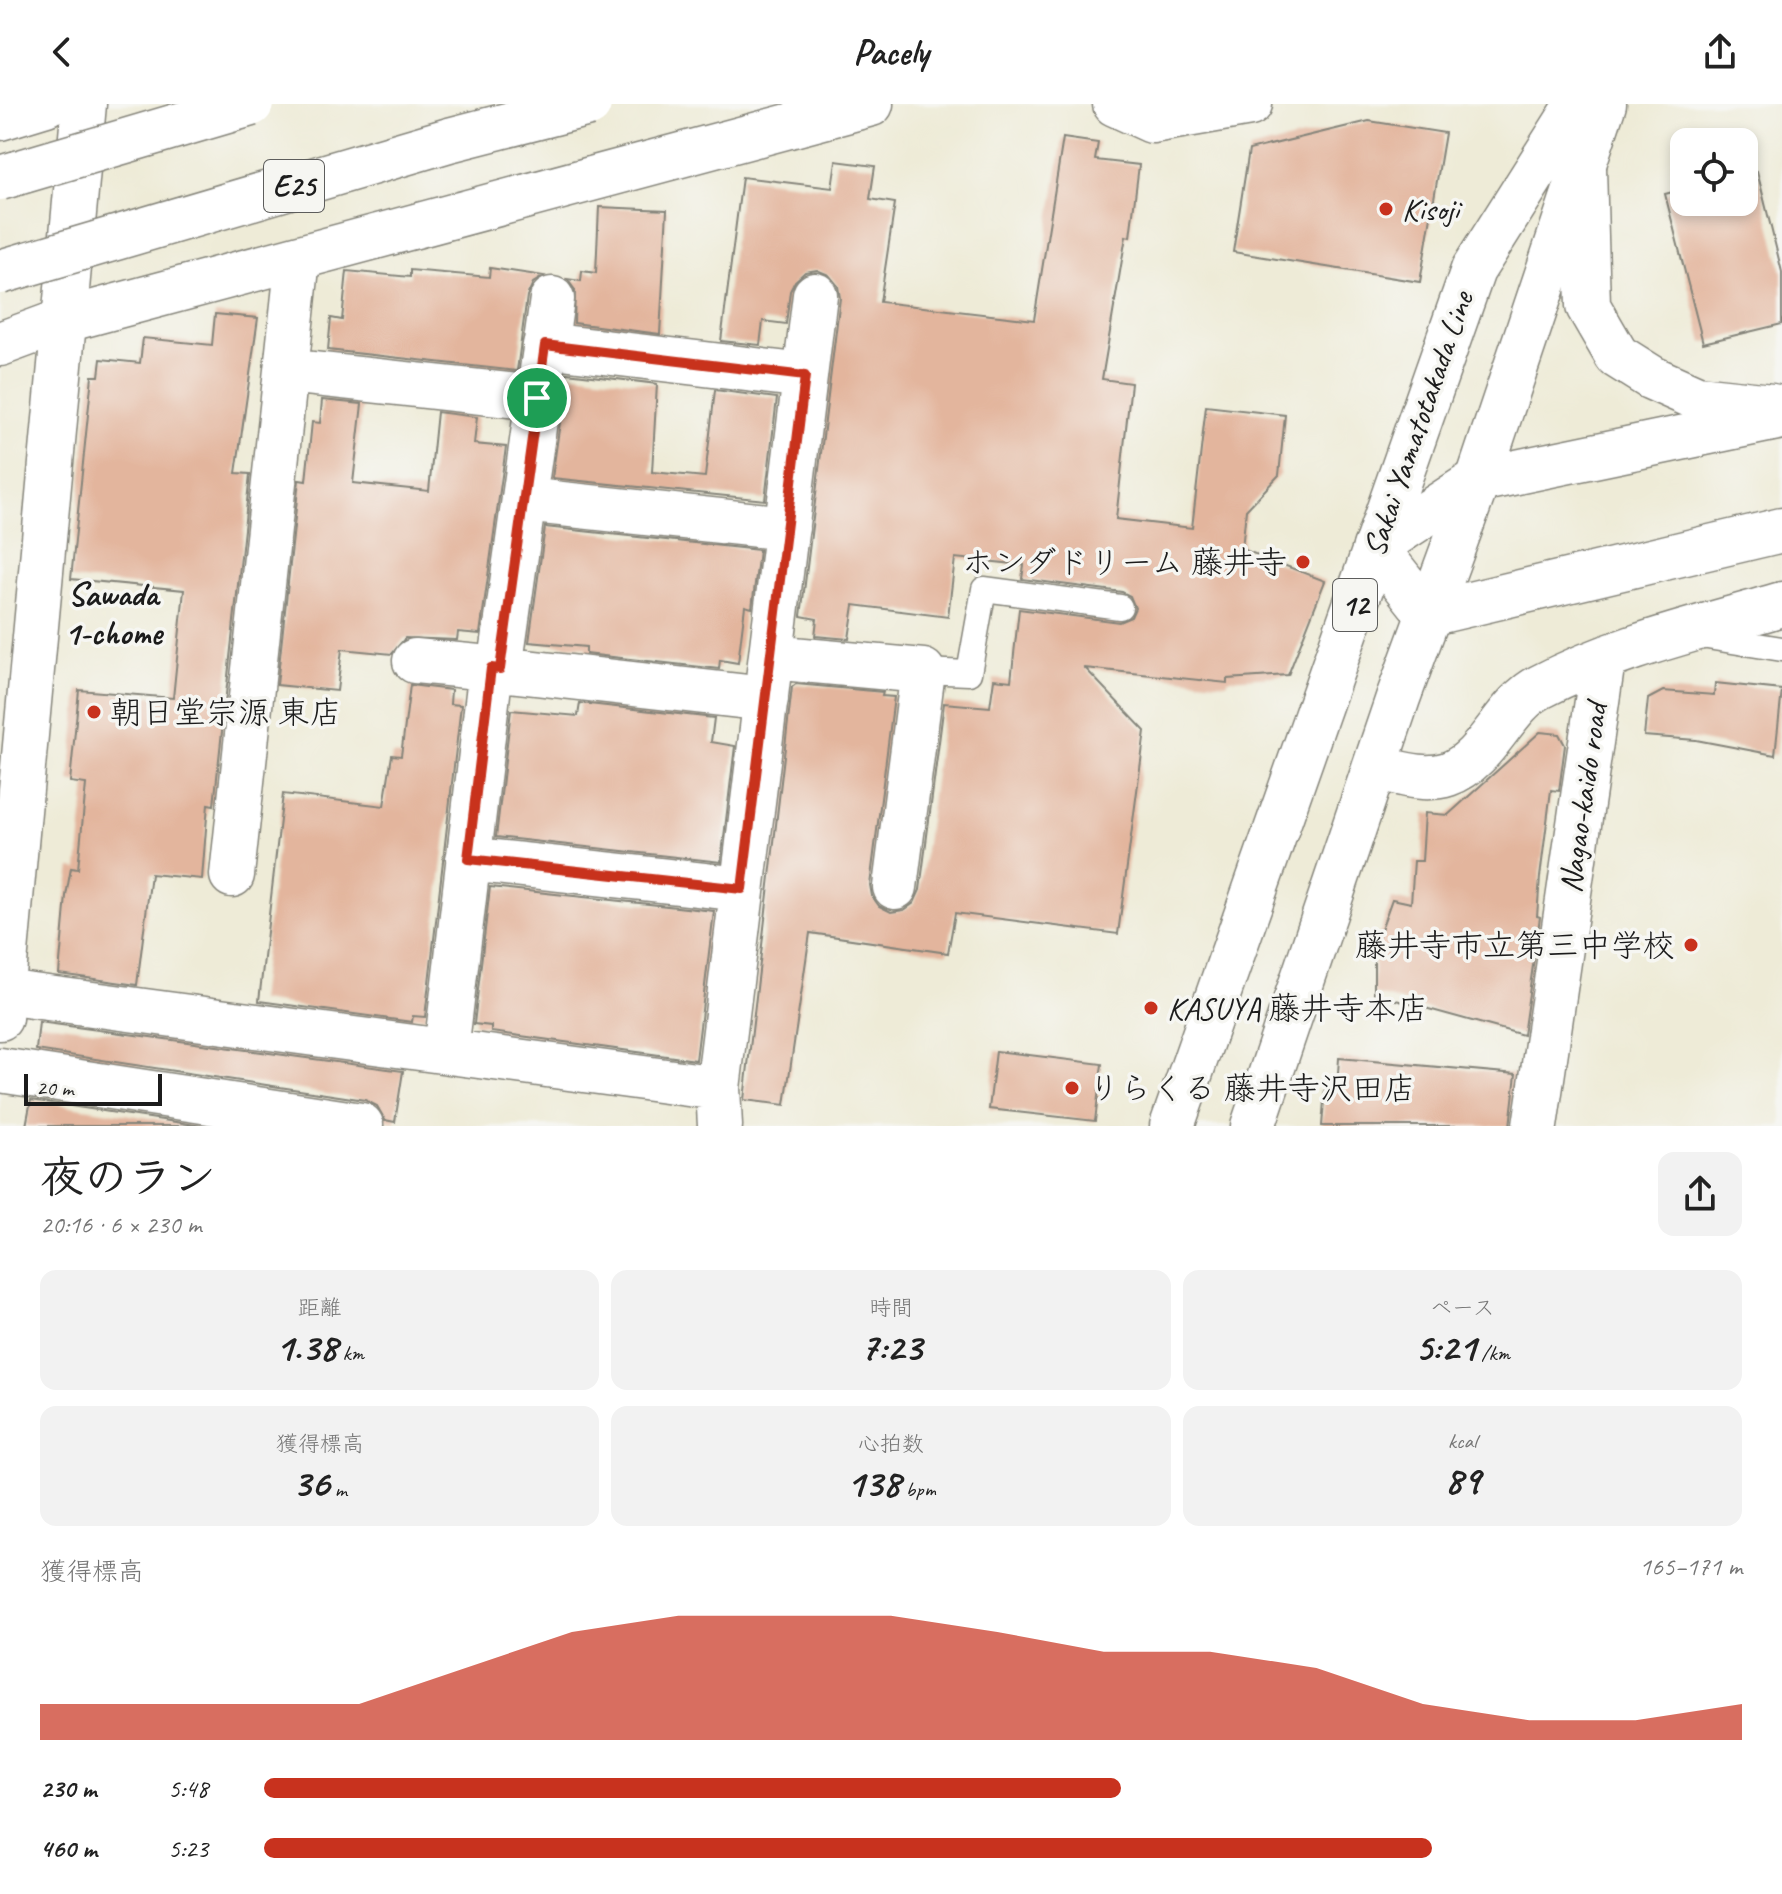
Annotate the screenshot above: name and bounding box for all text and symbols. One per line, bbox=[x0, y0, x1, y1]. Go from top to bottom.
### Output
text: Pacely bbox=[853, 29, 929, 75]
icon: back bbox=[40, 30, 84, 74]
icon: share bbox=[1698, 30, 1742, 74]
map controls bbox=[1670, 128, 1758, 216]
button: locate bbox=[1670, 128, 1758, 216]
road number: E25 bbox=[264, 160, 324, 212]
place label: Kisoji bbox=[1402, 189, 1463, 230]
marker: Kisoji bbox=[1377, 200, 1395, 218]
street label: Sakai Yamatotakada Line bbox=[1353, 284, 1483, 562]
pin bbox=[503, 364, 571, 432]
icon: arrive bbox=[515, 376, 559, 420]
place label: ホンダドリーム 藤井寺 bbox=[962, 542, 1287, 583]
marker: ホンダドリーム 藤井寺 bbox=[1294, 553, 1312, 571]
district label: Sawada 1-chome bbox=[64, 572, 164, 654]
road number: 12 bbox=[1333, 579, 1377, 631]
place label: 朝日堂宗源 東店 bbox=[110, 692, 342, 733]
street label: Nagao-kaido road bbox=[1549, 696, 1617, 895]
marker: 朝日堂宗源 東店 bbox=[85, 703, 103, 721]
place label: 藤井寺市立第三中学校 bbox=[1355, 925, 1675, 966]
marker: 藤井寺市立第三中学校 bbox=[1682, 936, 1700, 954]
place label: KASUYA 藤井寺本店 bbox=[1167, 988, 1428, 1029]
marker: KASUYA 藤井寺本店 bbox=[1142, 999, 1160, 1017]
place label: りらくる 藤井寺沢田店 bbox=[1088, 1068, 1416, 1109]
scale bar bbox=[24, 1070, 162, 1106]
text: 20 m bbox=[36, 1074, 73, 1102]
marker: りらくる 藤井寺沢田店 bbox=[1063, 1079, 1081, 1097]
text: 夜のラン bbox=[40, 1150, 216, 1205]
button: share bbox=[1658, 1152, 1742, 1236]
text: 20:16 · 6 × 230 m bbox=[40, 1208, 201, 1241]
text: 距離 bbox=[298, 1294, 342, 1322]
text: 時間 bbox=[869, 1294, 913, 1322]
text: ペース bbox=[1430, 1294, 1495, 1322]
text: 1.38 bbox=[275, 1322, 337, 1372]
text: 7:23 bbox=[860, 1322, 922, 1372]
text: 5:21 bbox=[1415, 1322, 1476, 1372]
text: km bbox=[337, 1339, 364, 1367]
text: /km bbox=[1476, 1339, 1510, 1367]
text: kcal bbox=[1448, 1427, 1477, 1455]
text: 獲得標高 bbox=[276, 1430, 364, 1458]
text: 心拍数 bbox=[858, 1430, 924, 1458]
text: 89 bbox=[1445, 1455, 1480, 1505]
text: 36 bbox=[292, 1458, 329, 1508]
text: 138 bbox=[846, 1458, 900, 1508]
text: m bbox=[329, 1475, 347, 1503]
text: bpm bbox=[900, 1475, 936, 1503]
text: 165–171 m bbox=[1639, 1550, 1742, 1583]
text: 獲得標高 bbox=[40, 1555, 144, 1588]
text: 230 m bbox=[40, 1772, 96, 1805]
text: 5:48 bbox=[168, 1772, 208, 1805]
text: 460 m bbox=[40, 1832, 97, 1865]
text: 5:23 bbox=[168, 1832, 208, 1865]

